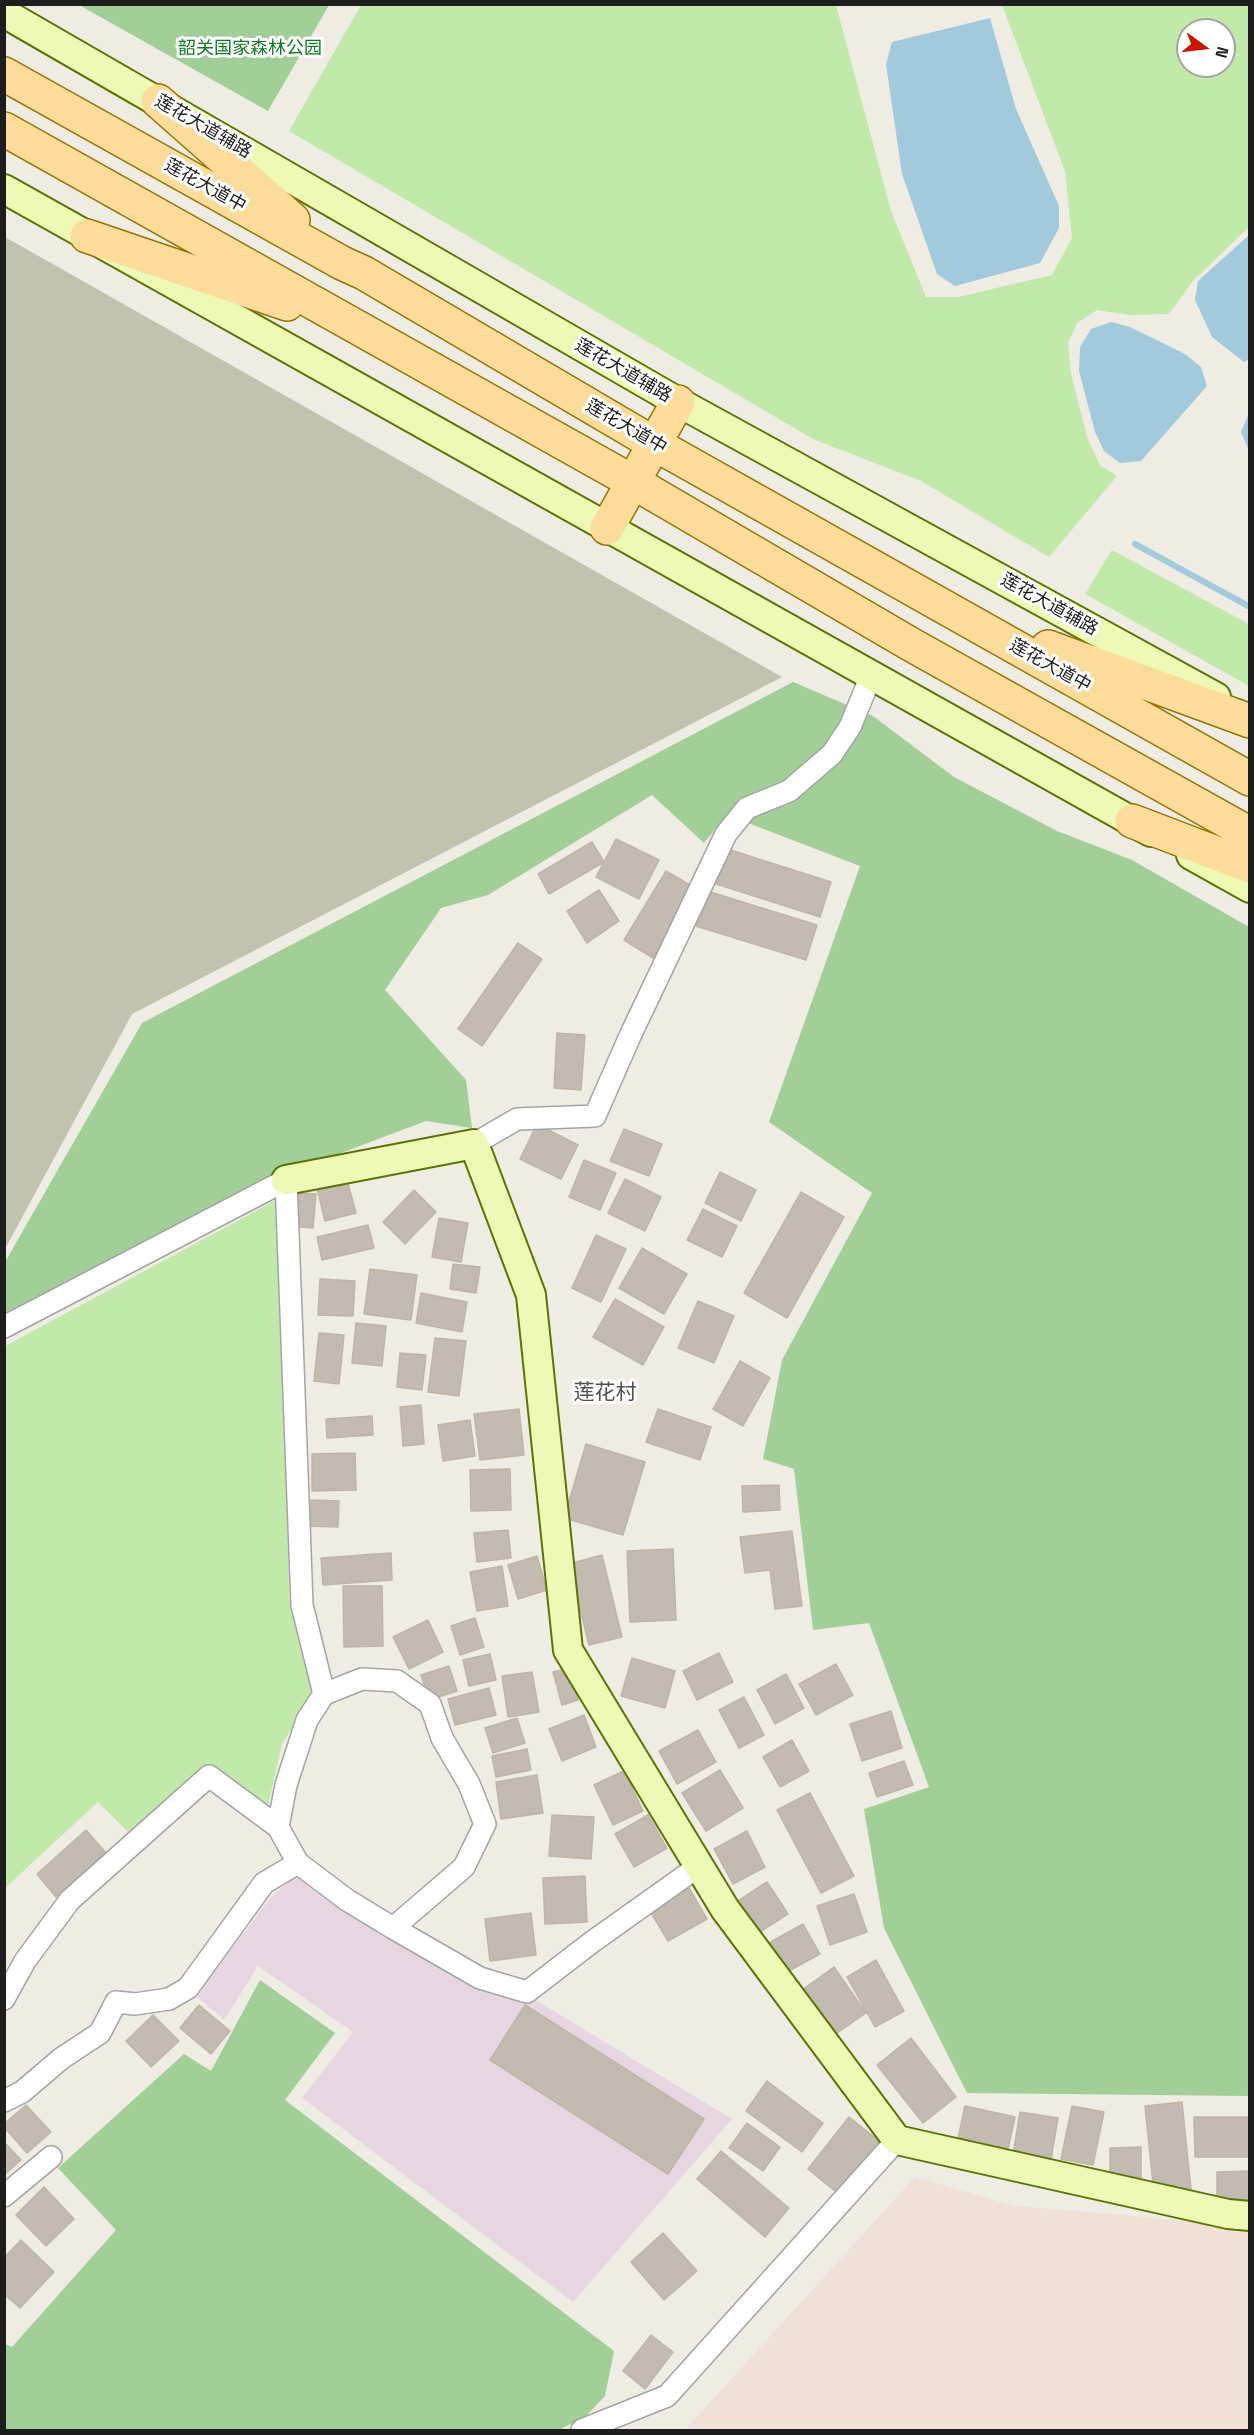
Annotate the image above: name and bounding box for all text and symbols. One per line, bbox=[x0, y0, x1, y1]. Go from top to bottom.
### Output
north arrow bbox=[1176, 18, 1236, 78]
park label: 韶关国家森林公园 bbox=[178, 38, 322, 60]
text: N bbox=[1210, 44, 1233, 60]
street label: 莲花大道辅路 bbox=[151, 91, 255, 163]
street label: 莲花大道中 bbox=[160, 155, 250, 217]
street label: 莲花大道辅路 bbox=[571, 335, 675, 407]
street label: 莲花大道中 bbox=[582, 395, 670, 459]
street label: 莲花大道辅路 bbox=[997, 569, 1101, 641]
street label: 莲花大道中 bbox=[1005, 635, 1095, 697]
district label: 莲花村 bbox=[574, 1380, 636, 1406]

